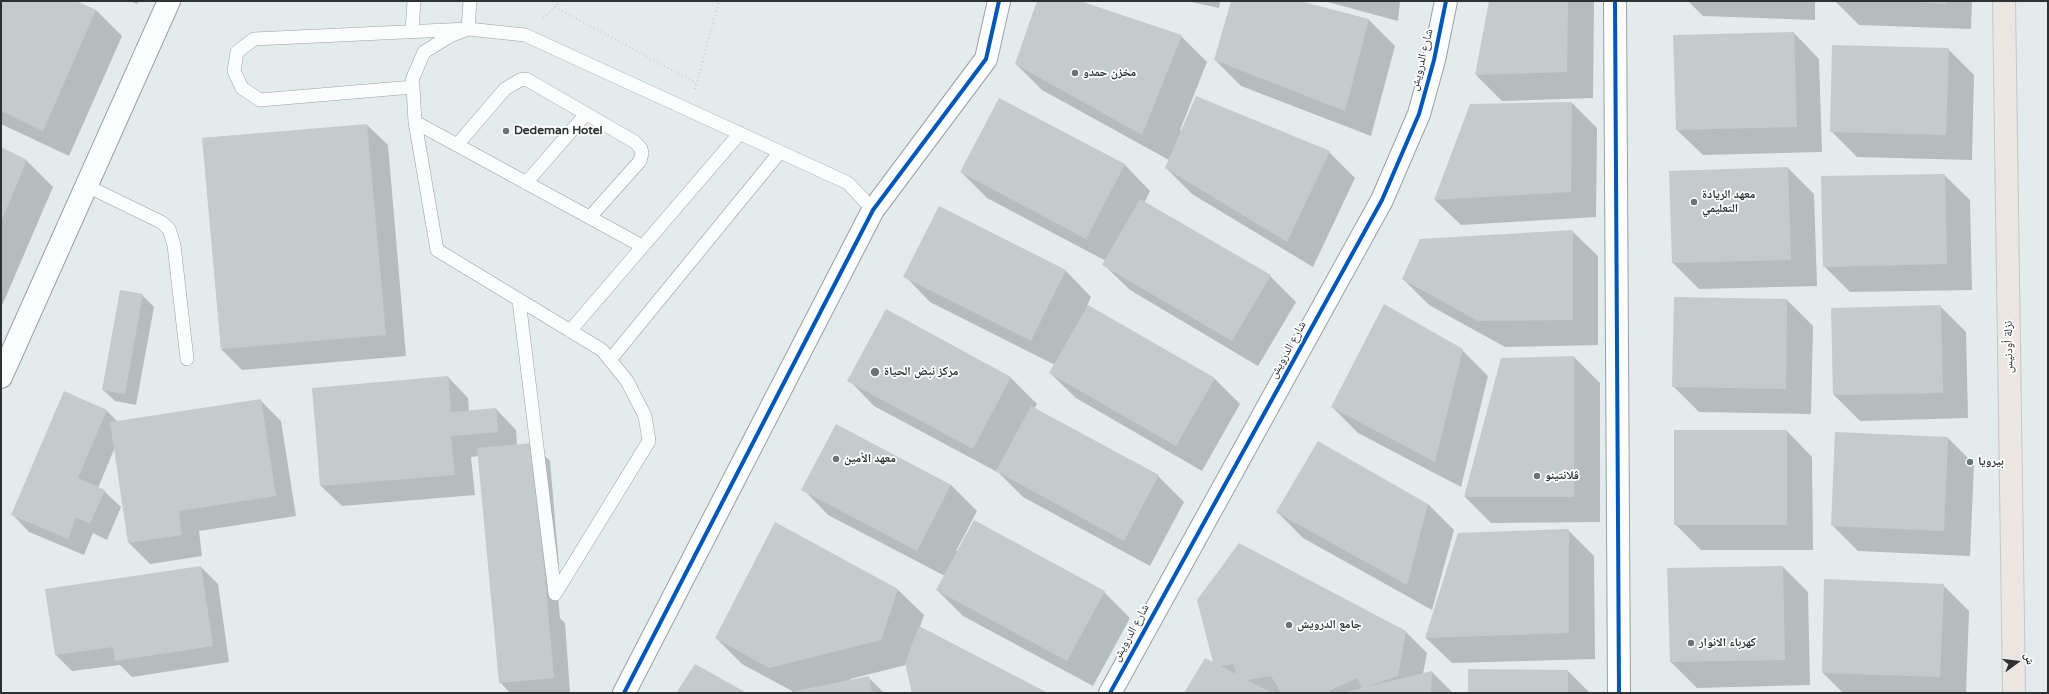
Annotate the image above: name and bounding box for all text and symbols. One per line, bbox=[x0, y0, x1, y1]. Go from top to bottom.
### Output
street label: شارع الدرويش bbox=[1407, 27, 1437, 93]
place label: مخزن حمدو bbox=[1083, 66, 1136, 80]
marker: مخزن حمدو bbox=[1070, 68, 1080, 78]
place label: Dedeman Hotel bbox=[514, 124, 603, 138]
marker: Dedeman Hotel bbox=[501, 126, 511, 136]
place label: معهد الريادة التعليمي bbox=[1702, 188, 1755, 216]
marker: معهد الريادة التعليمي bbox=[1689, 197, 1699, 207]
street label: شارع الدرويش bbox=[1266, 319, 1310, 381]
street label: نزلة أودنيس bbox=[2001, 321, 2017, 373]
place label: مركز نبض الحياة bbox=[884, 365, 959, 379]
marker: مركز نبض الحياة bbox=[869, 366, 881, 378]
place label: معهد الأمين bbox=[844, 452, 896, 466]
marker: معهد الأمين bbox=[831, 454, 841, 464]
place label: بيرويا bbox=[1978, 455, 2004, 469]
marker: بيرويا bbox=[1965, 457, 1975, 467]
place label: ڤلانتينو bbox=[1545, 469, 1579, 483]
marker: ڤلانتينو bbox=[1532, 471, 1542, 481]
street label: شارع الدرويش bbox=[1109, 602, 1153, 664]
place label: جامع الدرويش bbox=[1297, 618, 1362, 632]
marker: جامع الدرويش bbox=[1284, 620, 1294, 630]
place label: كهرباء الانوار bbox=[1699, 636, 1756, 650]
marker: كهرباء الانوار bbox=[1686, 638, 1696, 648]
north arrow bbox=[1997, 642, 2037, 682]
text: ش bbox=[2021, 651, 2037, 666]

